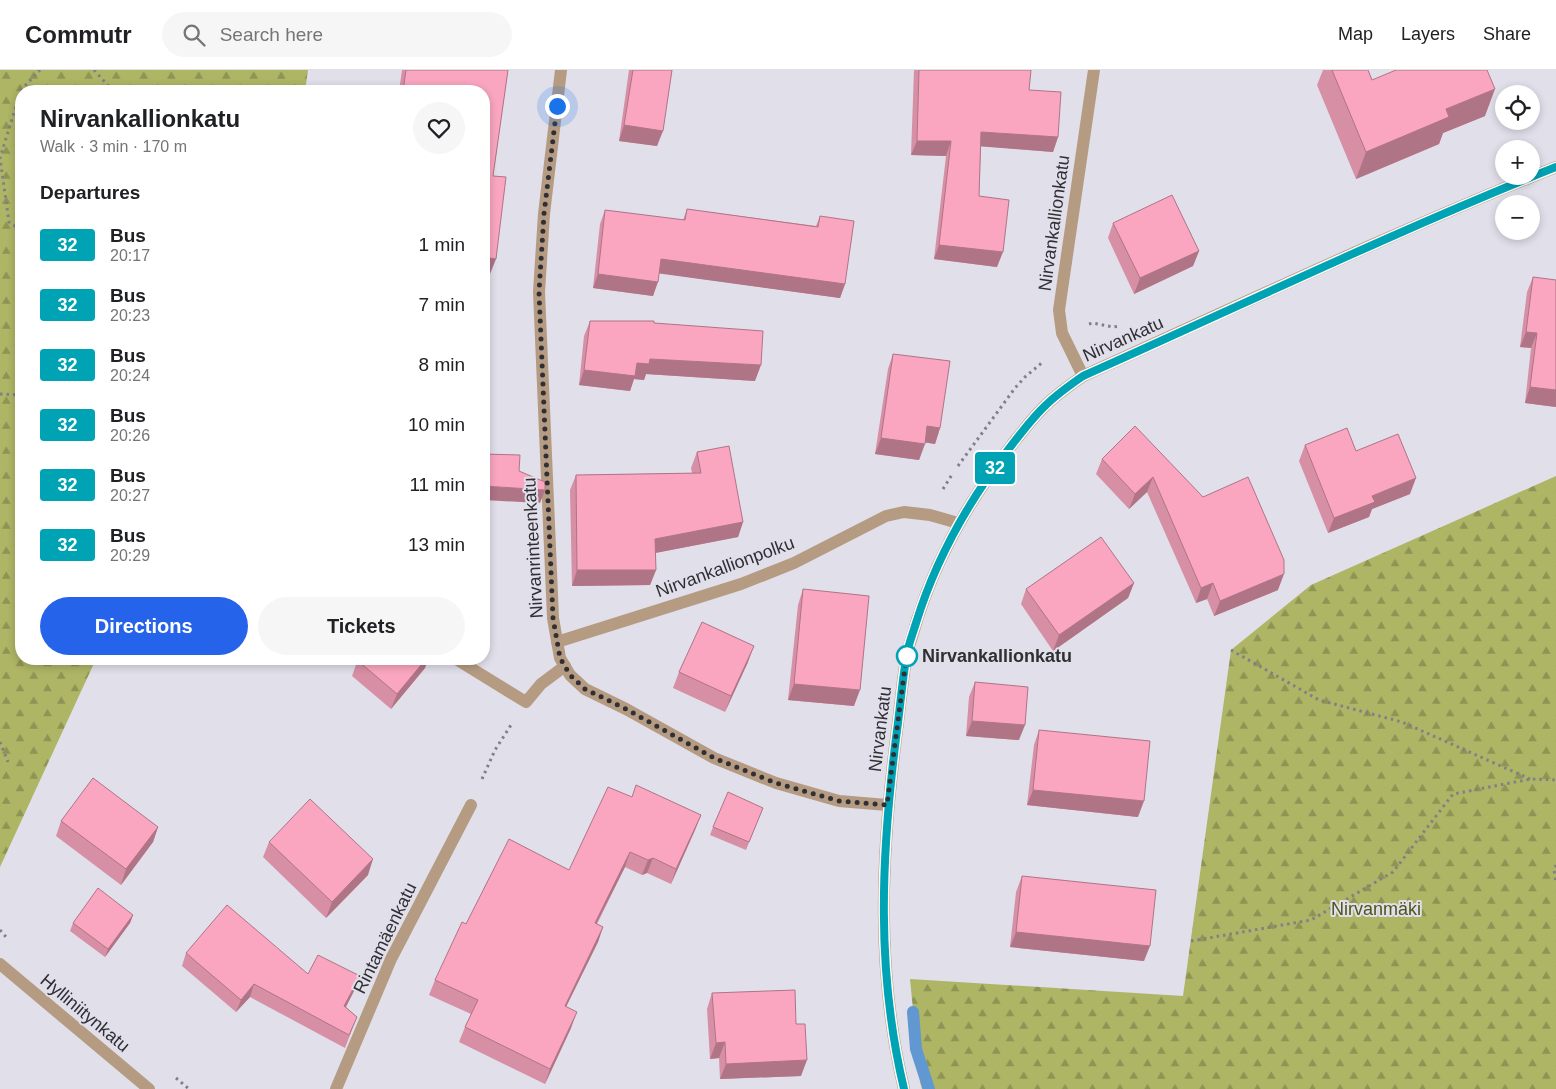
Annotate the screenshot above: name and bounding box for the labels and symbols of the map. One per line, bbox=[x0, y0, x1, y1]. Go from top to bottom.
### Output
your location bbox=[545, 94, 570, 119]
street label: Nirvankallionkatu bbox=[1035, 154, 1073, 292]
street label: Nirvankatu bbox=[1080, 312, 1166, 366]
line badge: 32 bbox=[972, 452, 1018, 484]
street label: Nirvanrinteenkatu bbox=[519, 477, 547, 619]
street label: Nirvankallionpolku bbox=[653, 533, 797, 601]
marker: Nirvankallionkatu bbox=[896, 645, 918, 667]
place label: Nirvankallionkatu bbox=[922, 646, 1072, 666]
street label: Nirvankatu bbox=[865, 685, 895, 773]
street label: Rintamäenkatu bbox=[349, 879, 421, 997]
park label: Nirvanmäki bbox=[1331, 899, 1421, 919]
street label: Hylliniitynkatu bbox=[36, 970, 134, 1056]

